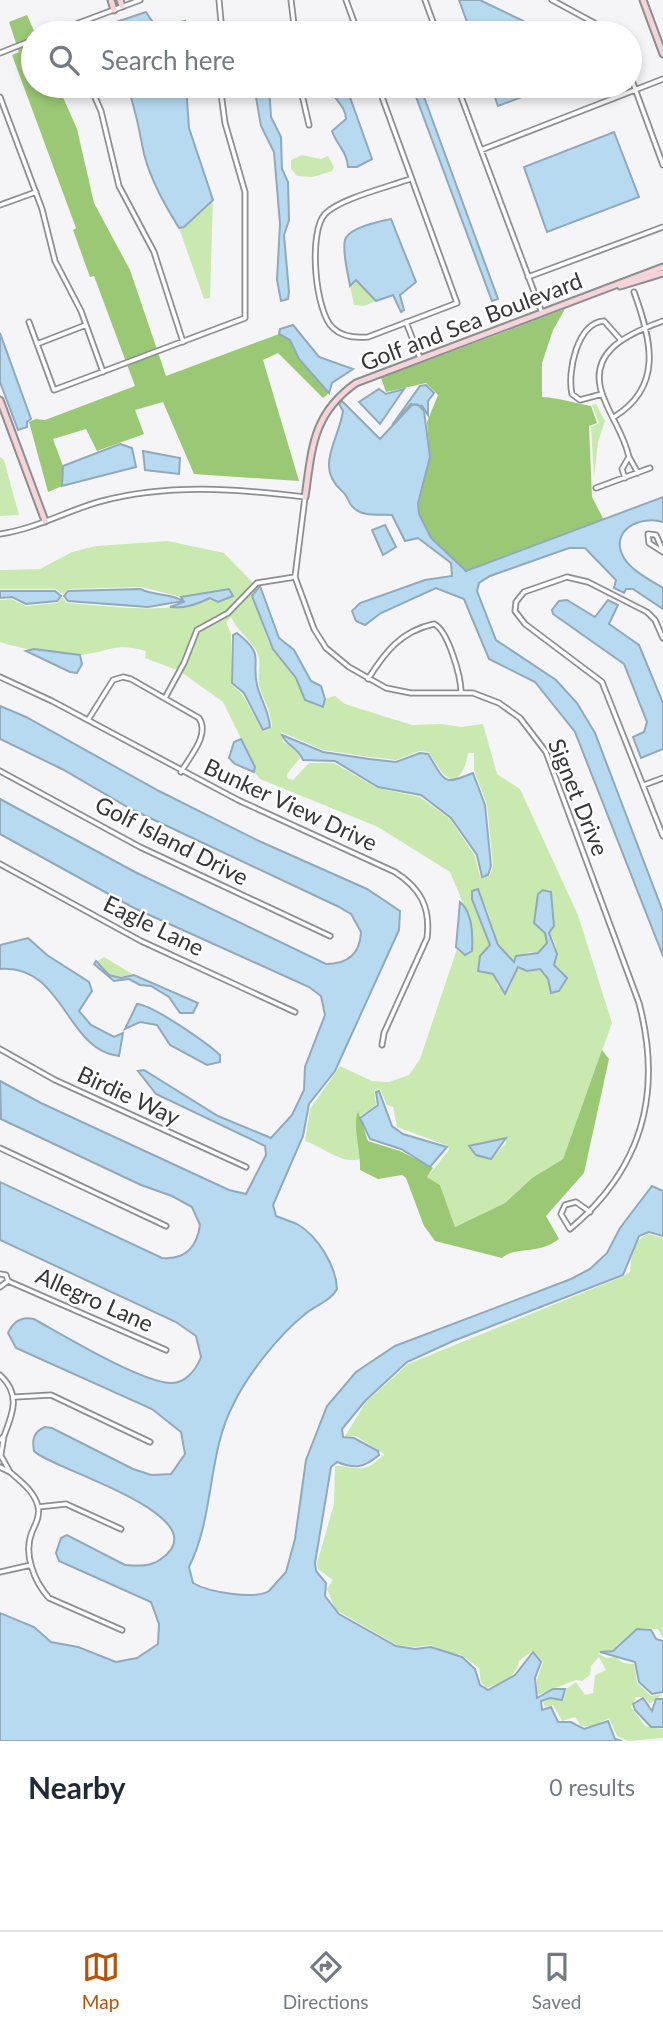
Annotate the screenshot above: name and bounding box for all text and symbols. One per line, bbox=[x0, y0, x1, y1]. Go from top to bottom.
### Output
search box bbox=[21, 21, 642, 98]
icon: search bbox=[45, 41, 83, 79]
text: Search here bbox=[101, 44, 235, 76]
street label: Golf and Sea Boulevard bbox=[356, 266, 586, 376]
street label: Signet Drive bbox=[543, 734, 615, 860]
street label: Bunker View Drive bbox=[200, 752, 382, 856]
street label: Golf Island Drive bbox=[91, 789, 253, 891]
street label: Eagle Lane bbox=[99, 889, 209, 961]
street label: Birdie Way bbox=[73, 1059, 185, 1131]
street label: Allegro Lane bbox=[32, 1261, 158, 1337]
text: Nearby bbox=[28, 1769, 126, 1805]
text: 0 results bbox=[549, 1773, 635, 1801]
tab: Map bbox=[82, 1948, 120, 2013]
tab: Directions bbox=[283, 1948, 369, 2013]
tab: Saved bbox=[532, 1948, 581, 2013]

